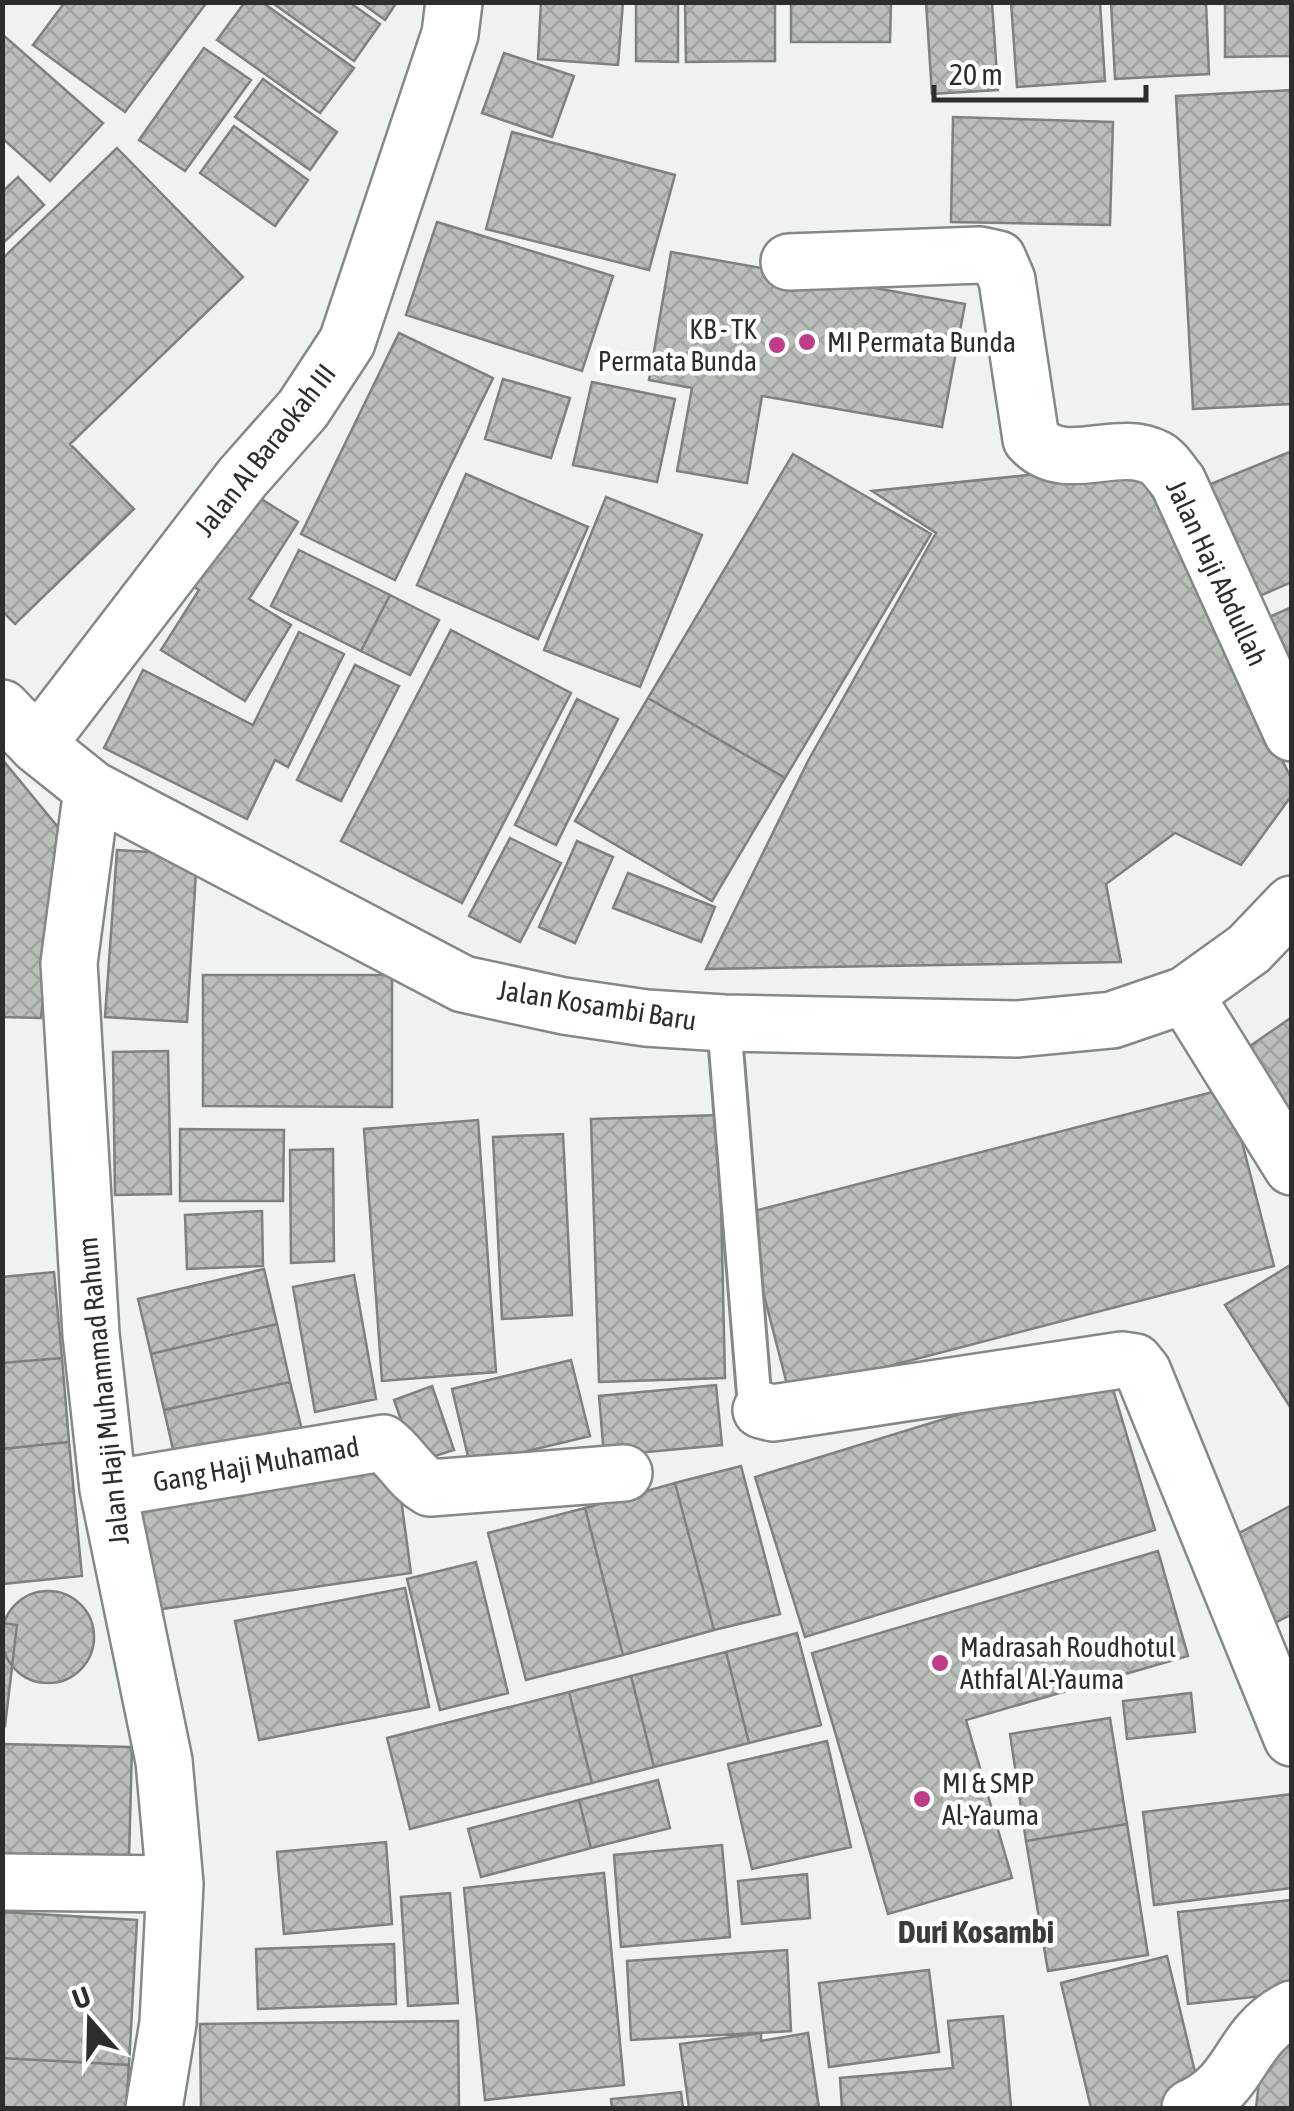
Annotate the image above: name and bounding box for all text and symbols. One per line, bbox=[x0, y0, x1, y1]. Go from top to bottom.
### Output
scale bar bbox=[934, 40, 1146, 102]
text: 20 m bbox=[949, 57, 1003, 91]
place label: KB - TK Permata Bunda bbox=[598, 313, 757, 377]
place label: MI Permata Bunda bbox=[827, 326, 1016, 358]
marker: MI Permata Bunda bbox=[796, 331, 818, 353]
marker: KB - TK Permata Bunda bbox=[766, 334, 788, 356]
street label: Jalan Al Baraokah III bbox=[188, 358, 342, 542]
street label: Jalan Haji Abdullah bbox=[1160, 475, 1274, 671]
street label: Jalan Kosambi Baru bbox=[495, 973, 699, 1037]
street label: Jalan Haji Muhammad Rahum bbox=[71, 1235, 135, 1547]
street label: Gang Haji Muhamad bbox=[150, 1430, 362, 1498]
place label: Madrasah Roudhotul Athfal Al-Yauma bbox=[960, 1631, 1176, 1695]
marker: Madrasah Roudhotul Athfal Al-Yauma bbox=[929, 1652, 951, 1674]
place label: MI & SMP Al-Yauma bbox=[942, 1767, 1039, 1831]
marker: MI & SMP Al-Yauma bbox=[911, 1788, 933, 1810]
district label: Duri Kosambi bbox=[898, 1913, 1054, 1950]
north arrow bbox=[40, 1971, 140, 2071]
text: U bbox=[68, 1980, 95, 2015]

